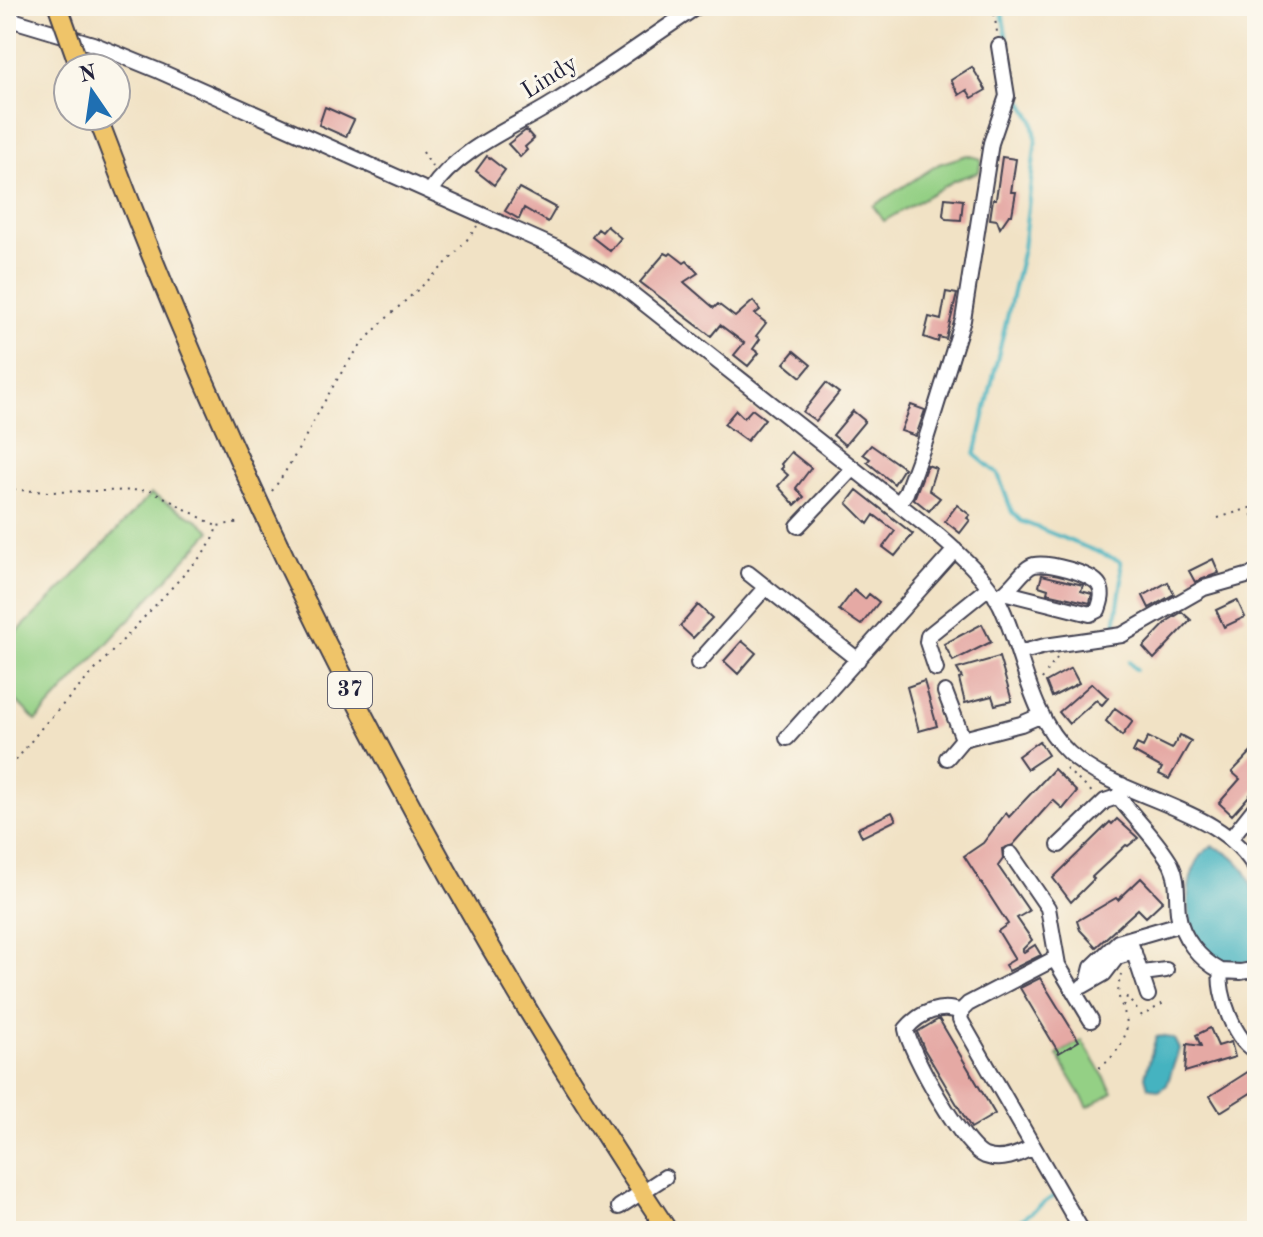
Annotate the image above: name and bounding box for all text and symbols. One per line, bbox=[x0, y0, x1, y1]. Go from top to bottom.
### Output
north arrow bbox=[52, 52, 132, 132]
street label: Lindy bbox=[518, 52, 582, 104]
text: N bbox=[77, 62, 99, 87]
road number: 37 bbox=[328, 672, 372, 708]

